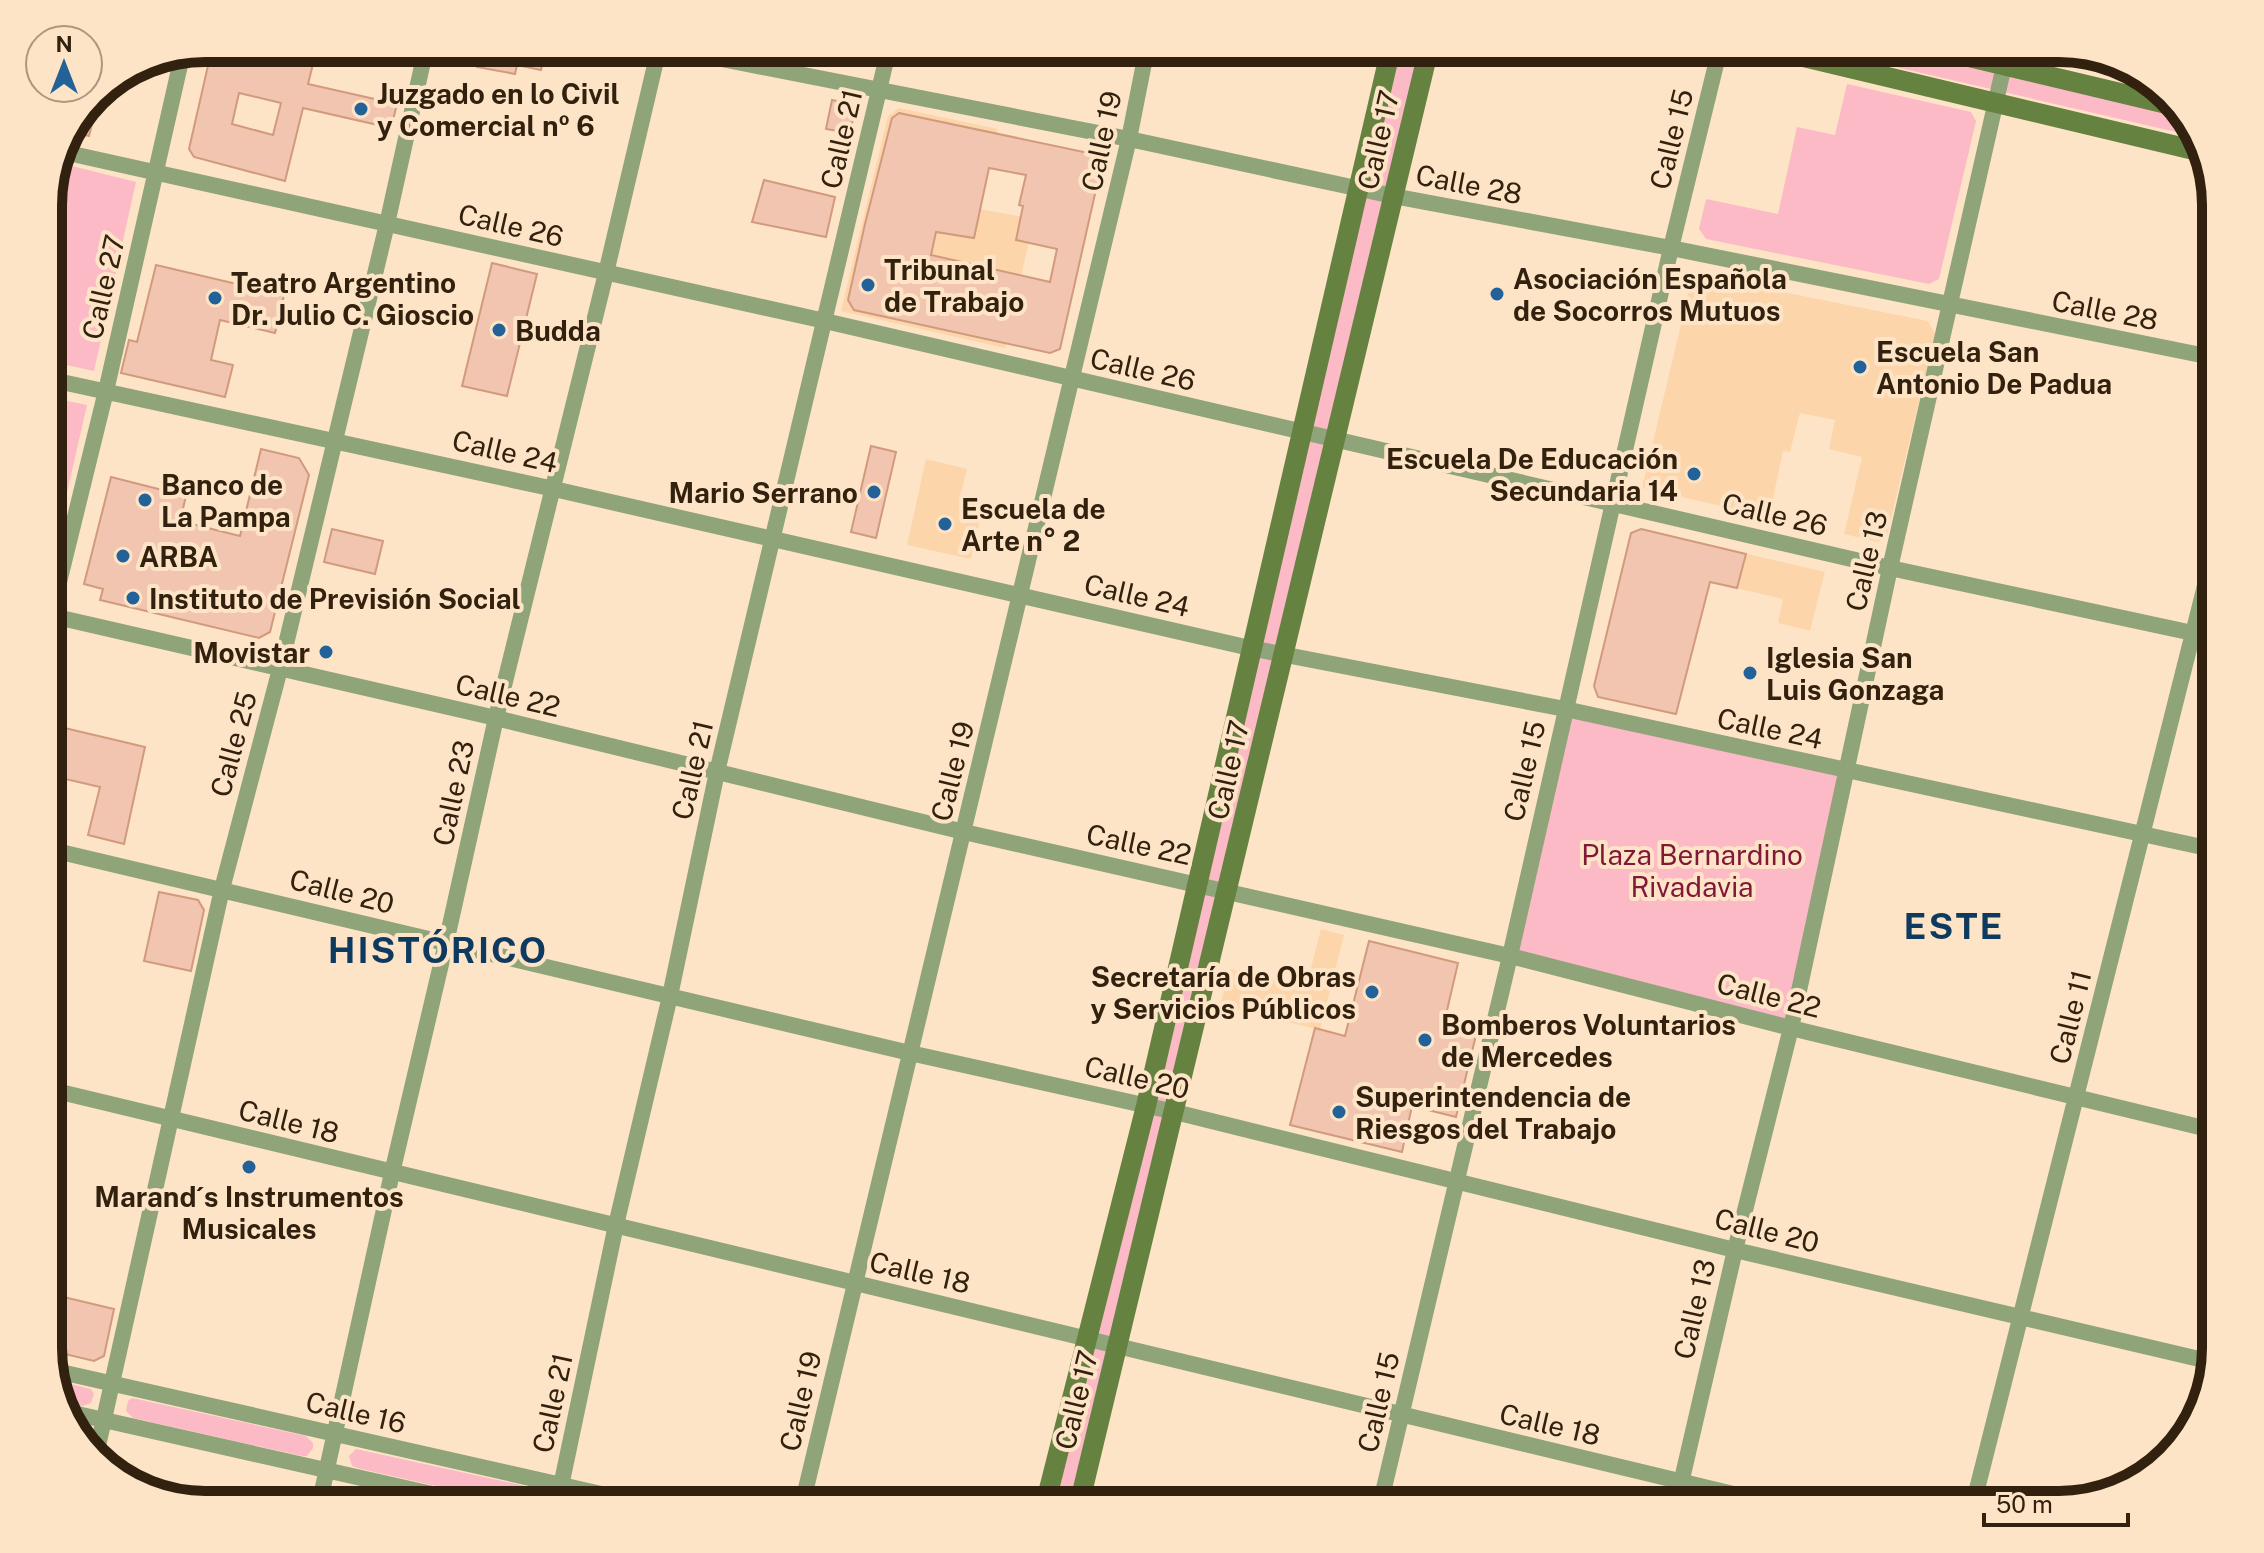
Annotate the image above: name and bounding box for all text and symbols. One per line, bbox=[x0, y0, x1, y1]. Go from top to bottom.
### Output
north arrow bbox=[24, 24, 104, 104]
text: N bbox=[55, 31, 73, 57]
place label: Juzgado en lo Civil y Comercial nº 6 bbox=[377, 77, 620, 142]
street label: Calle 15 bbox=[1643, 85, 1699, 193]
street label: Calle 21 bbox=[814, 86, 868, 192]
street label: Calle 17 bbox=[1351, 87, 1405, 193]
street label: Calle 19 bbox=[1074, 88, 1128, 194]
marker: Juzgado en lo Civil y Comercial nº 6 bbox=[352, 100, 370, 118]
street label: Calle 28 bbox=[1413, 158, 1525, 210]
street label: Calle 26 bbox=[455, 197, 567, 253]
street label: Calle 27 bbox=[75, 231, 131, 343]
place label: Tribunal de Trabajo bbox=[884, 253, 1024, 318]
place label: Asociación Española de Socorros Mutuos bbox=[1513, 262, 1787, 327]
place label: Teatro Argentino Dr. Julio C. Gioscio bbox=[231, 266, 474, 331]
marker: Tribunal de Trabajo bbox=[859, 276, 877, 294]
street label: Calle 28 bbox=[2049, 284, 2161, 336]
marker: Asociación Española de Socorros Mutuos bbox=[1488, 285, 1506, 303]
marker: Teatro Argentino Dr. Julio C. Gioscio bbox=[206, 289, 224, 307]
place label: Budda bbox=[515, 314, 601, 347]
marker: Budda bbox=[490, 321, 508, 339]
place label: Escuela San Antonio De Padua bbox=[1876, 335, 2112, 400]
street label: Calle 26 bbox=[1087, 341, 1199, 397]
marker: Escuela San Antonio De Padua bbox=[1851, 358, 1869, 376]
street label: Calle 24 bbox=[449, 423, 561, 479]
place label: Escuela De Educación Secundaria 14 bbox=[1386, 442, 1678, 507]
marker: Escuela De Educación Secundaria 14 bbox=[1685, 465, 1703, 483]
place label: Banco de La Pampa bbox=[161, 468, 291, 533]
place label: Mario Serrano bbox=[668, 476, 858, 509]
marker: Mario Serrano bbox=[865, 483, 883, 501]
street label: Calle 26 bbox=[1719, 486, 1831, 542]
marker: Banco de La Pampa bbox=[136, 491, 154, 509]
place label: Escuela de Arte n° 2 bbox=[961, 492, 1106, 557]
street label: Calle 13 bbox=[1838, 508, 1894, 614]
marker: Escuela de Arte n° 2 bbox=[936, 515, 954, 533]
place label: ARBA bbox=[139, 540, 218, 573]
marker: ARBA bbox=[114, 547, 132, 565]
street label: Calle 24 bbox=[1081, 567, 1193, 623]
place label: Instituto de Previsión Social bbox=[149, 582, 521, 615]
marker: Instituto de Previsión Social bbox=[124, 589, 142, 607]
place label: Movistar bbox=[193, 636, 310, 669]
place label: Iglesia San Luis Gonzaga bbox=[1766, 641, 1944, 706]
marker: Movistar bbox=[317, 643, 335, 661]
marker: Iglesia San Luis Gonzaga bbox=[1741, 664, 1759, 682]
street label: Calle 22 bbox=[453, 667, 563, 723]
street label: Calle 25 bbox=[203, 688, 263, 800]
street label: Calle 24 bbox=[1714, 701, 1826, 755]
street label: Calle 21 bbox=[665, 717, 719, 823]
street label: Calle 17 bbox=[1201, 717, 1255, 823]
street label: Calle 15 bbox=[1496, 717, 1552, 825]
street label: Calle 19 bbox=[924, 718, 980, 824]
street label: Calle 23 bbox=[426, 737, 480, 849]
street label: Calle 22 bbox=[1084, 817, 1194, 871]
park label: Plaza Bernardino Rivadavia bbox=[1581, 838, 1803, 903]
street label: Calle 20 bbox=[286, 862, 398, 920]
district label: ESTE bbox=[1904, 905, 2004, 947]
district label: HISTÓRICO bbox=[328, 929, 548, 971]
place label: Secretaría de Obras y Servicios Públicos bbox=[1091, 960, 1356, 1025]
street label: Calle 22 bbox=[1713, 966, 1825, 1024]
street label: Calle 11 bbox=[2042, 967, 2098, 1067]
marker: Secretaría de Obras y Servicios Públicos bbox=[1363, 983, 1381, 1001]
place label: Bomberos Voluntarios de Mercedes bbox=[1441, 1008, 1736, 1073]
marker: Bomberos Voluntarios de Mercedes bbox=[1416, 1031, 1434, 1049]
street label: Calle 20 bbox=[1081, 1049, 1193, 1105]
place label: Superintendencia de Riesgos del Trabajo bbox=[1355, 1080, 1631, 1145]
street label: Calle 18 bbox=[235, 1093, 343, 1149]
marker: Superintendencia de Riesgos del Trabajo bbox=[1330, 1103, 1348, 1121]
marker: Marand´s Instrumentos Musicales bbox=[240, 1158, 258, 1176]
place label: Marand´s Instrumentos Musicales bbox=[94, 1180, 404, 1245]
street label: Calle 20 bbox=[1711, 1201, 1823, 1259]
street label: Calle 18 bbox=[866, 1244, 974, 1300]
street label: Calle 13 bbox=[1666, 1256, 1722, 1362]
street label: Calle 17 bbox=[1048, 1347, 1104, 1453]
street label: Calle 19 bbox=[772, 1348, 828, 1454]
street label: Calle 15 bbox=[1350, 1348, 1406, 1456]
street label: Calle 21 bbox=[525, 1350, 579, 1456]
street label: Calle 16 bbox=[303, 1384, 409, 1440]
street label: Calle 18 bbox=[1496, 1396, 1604, 1452]
scale bar bbox=[1984, 1477, 2128, 1527]
text: 50 m bbox=[1996, 1490, 2053, 1518]

